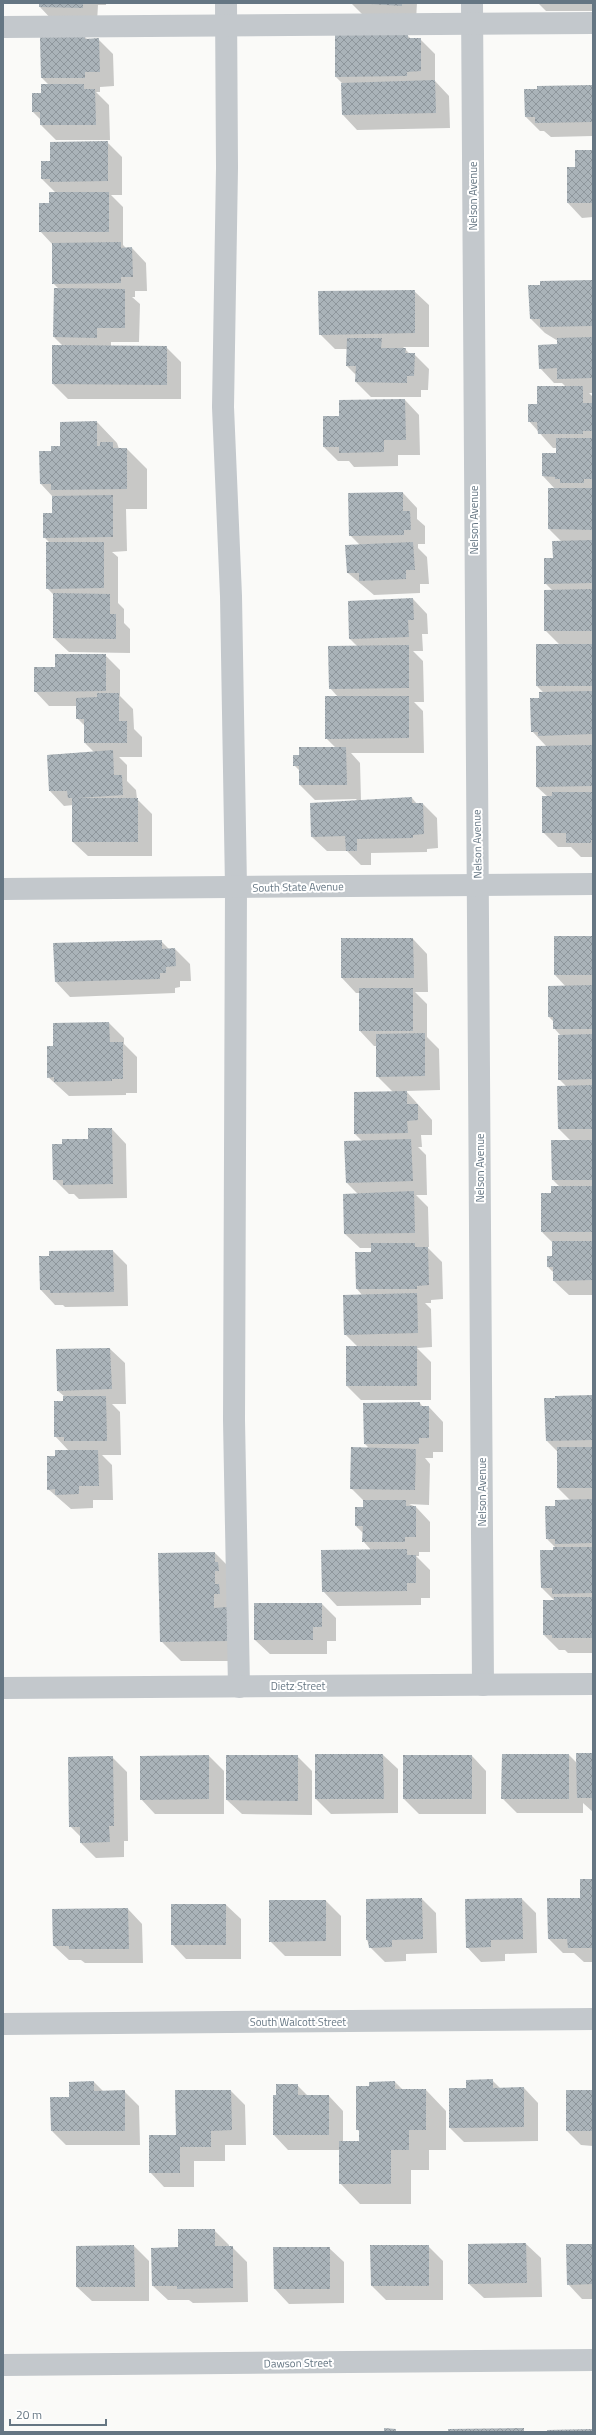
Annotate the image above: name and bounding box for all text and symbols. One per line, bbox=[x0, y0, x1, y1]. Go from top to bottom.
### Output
street label: Nelson Avenue bbox=[465, 161, 481, 231]
street label: Nelson Avenue bbox=[466, 485, 482, 555]
street label: Nelson Avenue bbox=[468, 809, 486, 879]
street label: South State Avenue bbox=[252, 878, 344, 896]
street label: Nelson Avenue bbox=[472, 1133, 488, 1203]
street label: Nelson Avenue bbox=[474, 1457, 490, 1527]
street label: Dietz Street bbox=[271, 1678, 325, 1694]
street label: South Walcott Street bbox=[250, 2014, 346, 2030]
street label: Dawson Street bbox=[264, 2354, 333, 2372]
scale bar bbox=[10, 2401, 106, 2427]
text: 20 m bbox=[16, 2405, 42, 2424]

